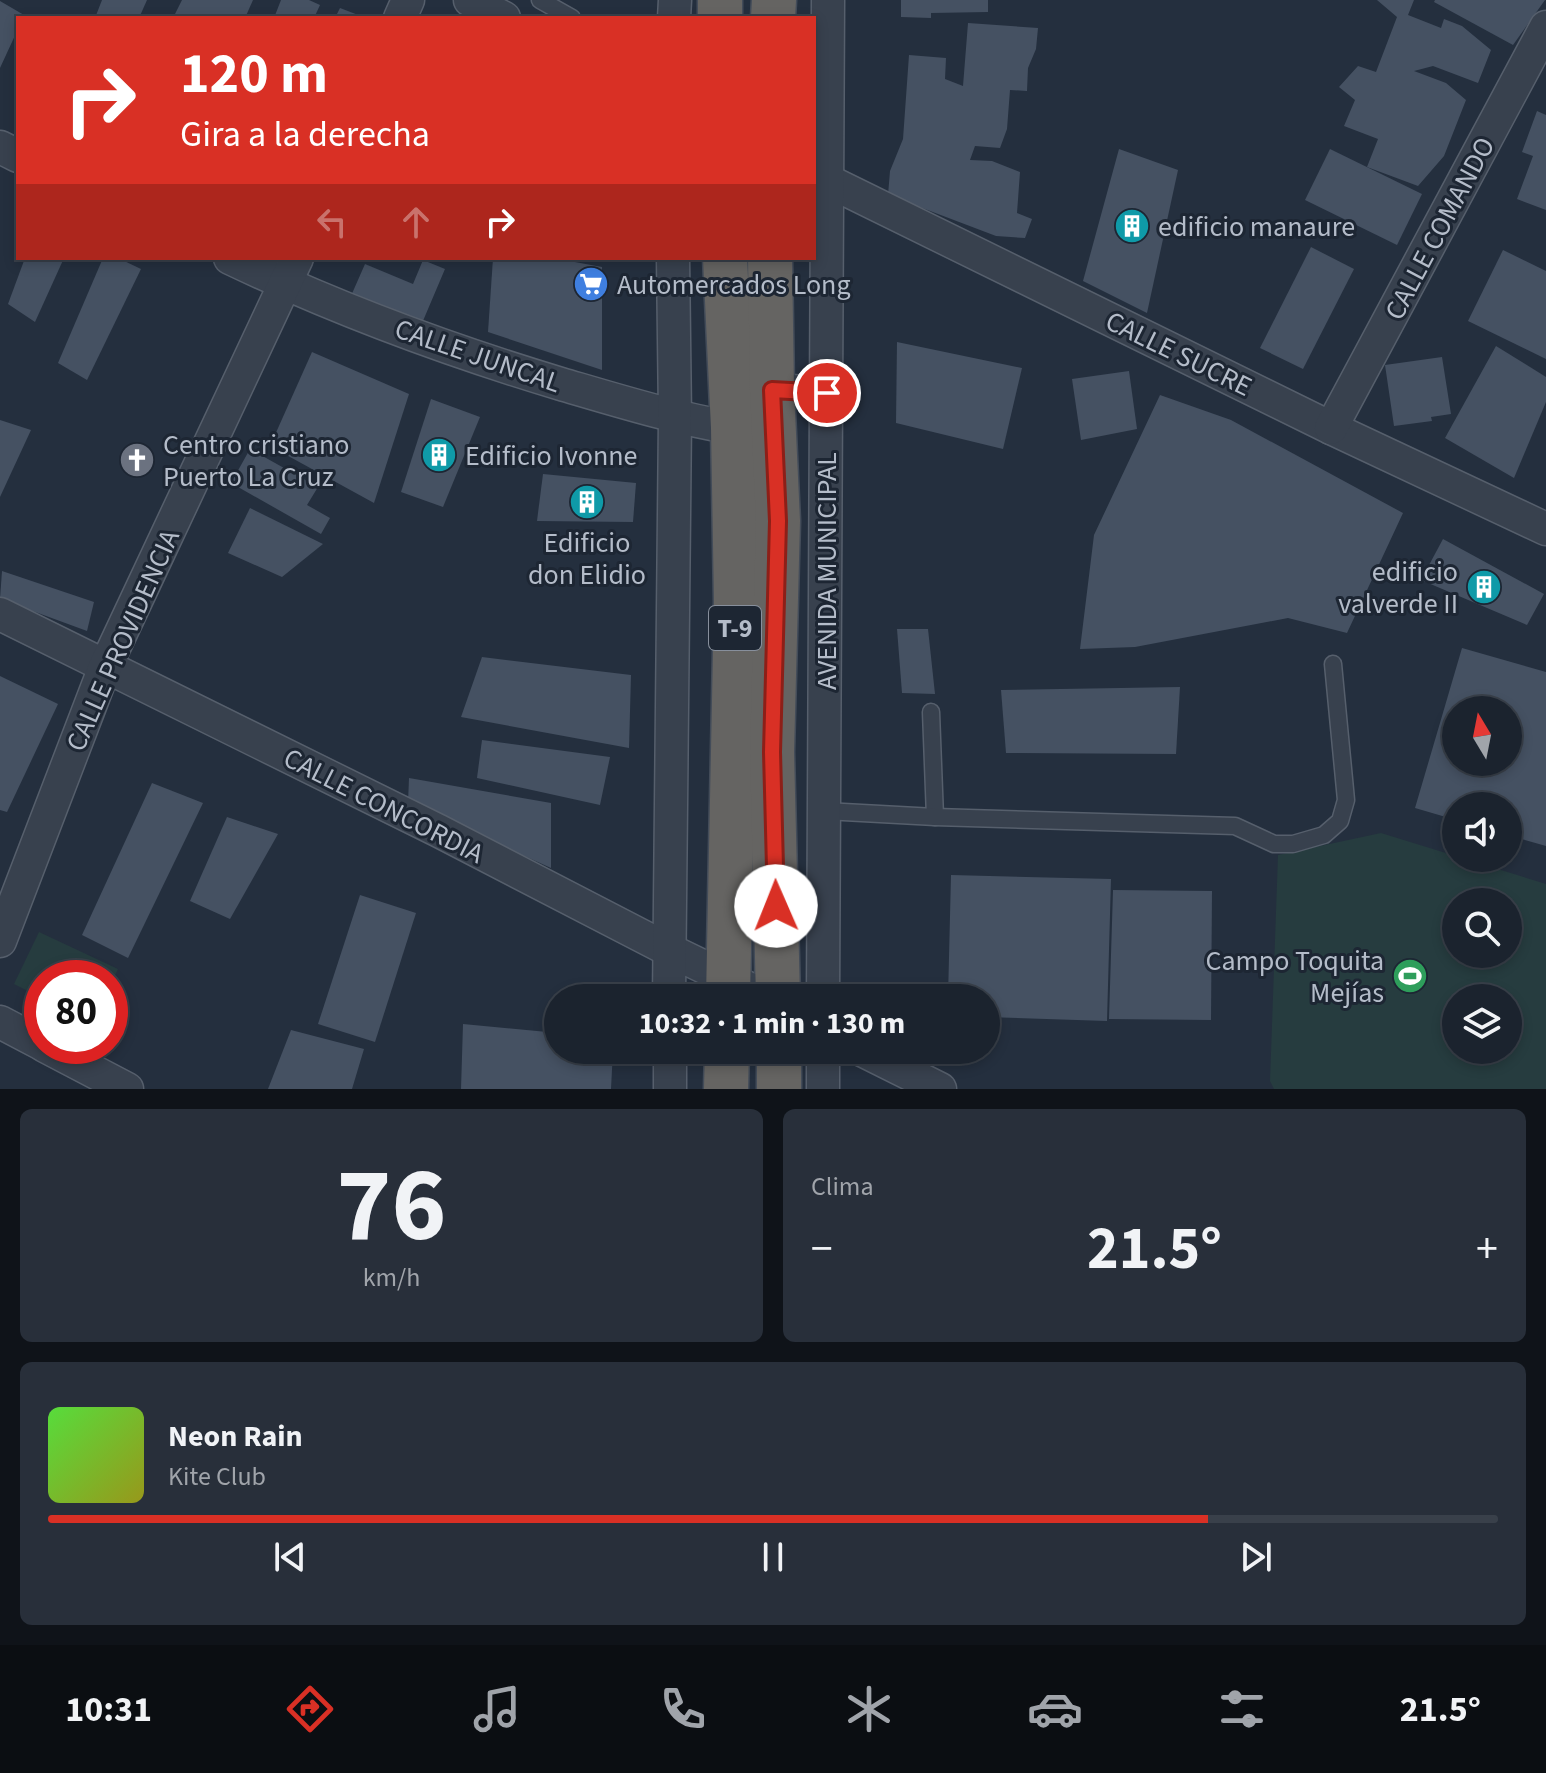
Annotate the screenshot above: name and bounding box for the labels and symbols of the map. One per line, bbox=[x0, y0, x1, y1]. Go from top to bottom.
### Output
street label: CALLE COMANDO bbox=[1375, 130, 1505, 327]
building icon: edificio manaure bbox=[1113, 207, 1151, 245]
place label: edificio manaure bbox=[1158, 207, 1355, 247]
supermarket icon: Automercados Long bbox=[572, 265, 610, 303]
place label: Automercados Long bbox=[617, 265, 851, 305]
street label: CALLE SUCRE bbox=[1099, 301, 1259, 407]
street label: CALLE JUNCAL bbox=[389, 309, 566, 403]
pin bbox=[793, 359, 861, 427]
place label: Centro cristiano Puerto La Cruz bbox=[163, 425, 349, 497]
building icon: Edificio Ivonne bbox=[420, 436, 458, 474]
place label: Edificio Ivonne bbox=[465, 436, 637, 476]
church icon: Centro cristiano Puerto La Cruz bbox=[118, 441, 156, 479]
street label: AVENIDA MUNICIPAL bbox=[807, 452, 847, 690]
building icon: Edificio don Elidio bbox=[568, 483, 606, 521]
street label: CALLE PROVIDENCIA bbox=[56, 522, 190, 758]
place label: Edificio don Elidio bbox=[528, 523, 646, 595]
place label: edificio valverde II bbox=[1338, 552, 1458, 624]
building icon: edificio valverde II bbox=[1465, 568, 1503, 606]
road number: T-9 bbox=[709, 606, 761, 650]
north arrow bbox=[1442, 696, 1522, 776]
street label: CALLE CONCORDIA bbox=[276, 738, 491, 874]
position arrow bbox=[734, 864, 818, 948]
place label: Campo Toquita Mejías bbox=[1205, 941, 1384, 1013]
sports icon: Campo Toquita Mejías bbox=[1391, 957, 1429, 995]
speed limit sign: 80 bbox=[24, 960, 128, 1064]

